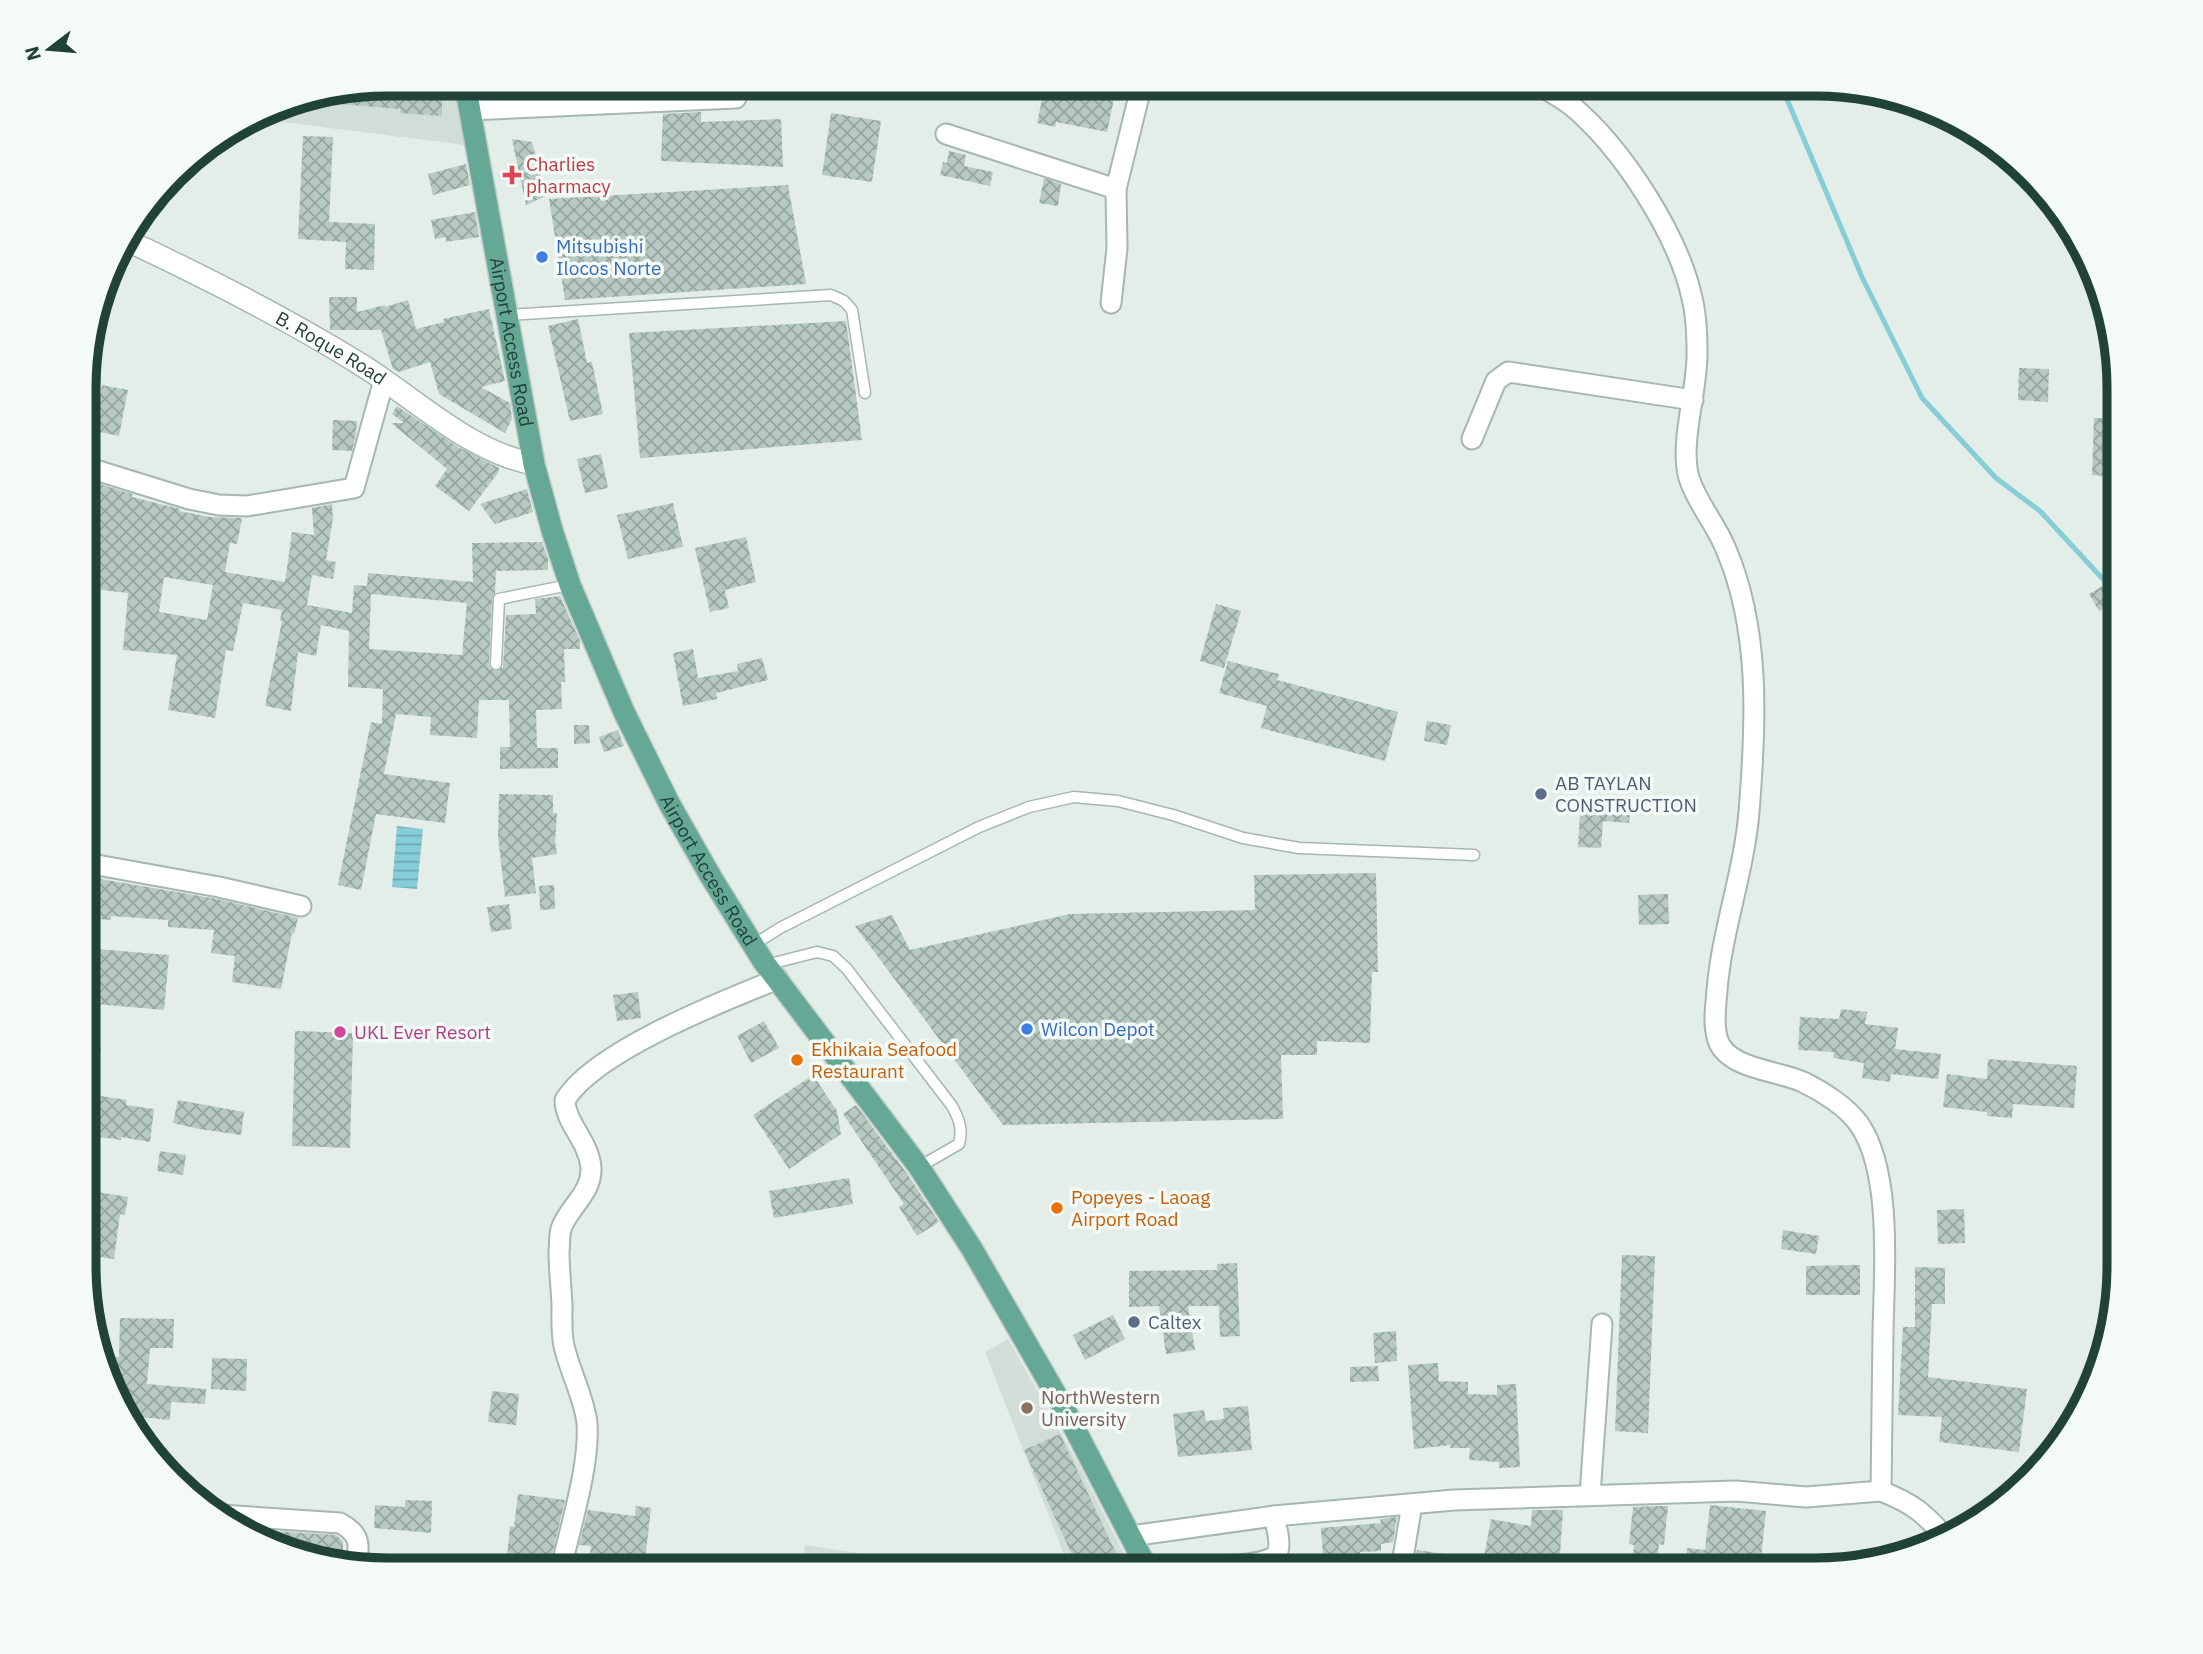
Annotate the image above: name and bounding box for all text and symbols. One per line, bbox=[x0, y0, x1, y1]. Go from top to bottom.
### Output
north arrow bbox=[14, 14, 84, 84]
text: N bbox=[19, 44, 46, 64]
place label: Charlies pharmacy bbox=[526, 152, 611, 198]
marker: Charlies pharmacy bbox=[504, 167, 520, 183]
place label: Mitsubishi Ilocos Norte bbox=[556, 234, 661, 280]
marker: Mitsubishi Ilocos Norte bbox=[534, 249, 550, 265]
street label: Airport Access Road bbox=[485, 255, 539, 429]
street label: B. Roque Road bbox=[272, 306, 391, 390]
place label: AB TAYLAN CONSTRUCTION bbox=[1555, 771, 1697, 817]
marker: AB TAYLAN CONSTRUCTION bbox=[1533, 786, 1549, 802]
street label: Airport Access Road bbox=[655, 791, 763, 950]
place label: Wilcon Depot bbox=[1041, 1017, 1155, 1041]
place label: UKL Ever Resort bbox=[354, 1020, 491, 1044]
marker: Wilcon Depot bbox=[1019, 1021, 1035, 1037]
marker: UKL Ever Resort bbox=[332, 1024, 348, 1040]
place label: Ekhikaia Seafood Restaurant bbox=[811, 1037, 957, 1083]
marker: Ekhikaia Seafood Restaurant bbox=[789, 1052, 805, 1068]
place label: Popeyes - Laoag Airport Road bbox=[1071, 1185, 1210, 1231]
marker: Popeyes - Laoag Airport Road bbox=[1049, 1200, 1065, 1216]
place label: Caltex bbox=[1148, 1310, 1202, 1334]
marker: Caltex bbox=[1126, 1314, 1142, 1330]
place label: NorthWestern University bbox=[1041, 1385, 1160, 1431]
marker: NorthWestern University bbox=[1019, 1400, 1035, 1416]

